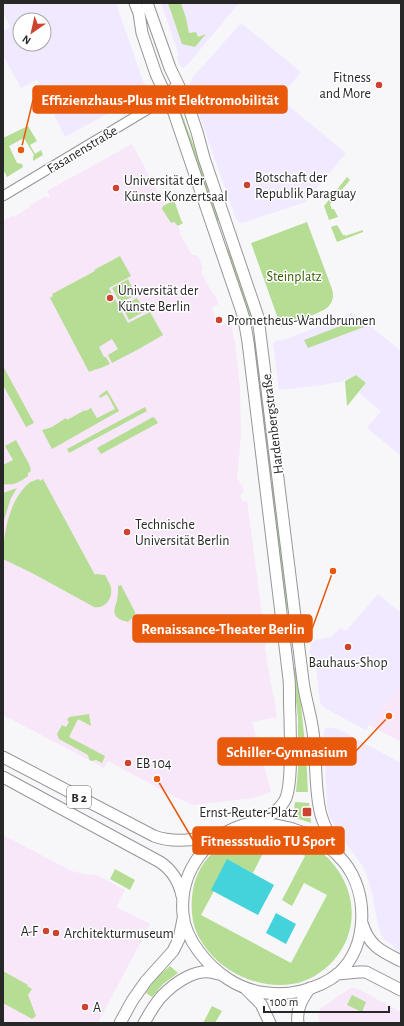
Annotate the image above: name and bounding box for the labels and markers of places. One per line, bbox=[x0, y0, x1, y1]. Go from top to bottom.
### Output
place label: Fitness and More bbox=[319, 71, 371, 101]
marker: Fitness and More bbox=[374, 80, 384, 90]
callout: Effizienzhaus-Plus mit Elektromobilität bbox=[33, 86, 287, 113]
place label: Botschaft der Republik Paraguay bbox=[255, 171, 356, 201]
place label: Universität der Künste Konzertsaal bbox=[124, 174, 228, 204]
marker: Botschaft der Republik Paraguay bbox=[242, 180, 252, 190]
marker: Universität der Künste Konzertsaal bbox=[111, 183, 121, 193]
place label: Universität der Künste Berlin bbox=[118, 284, 199, 314]
marker: Universität der Künste Berlin bbox=[105, 293, 115, 303]
place label: Prometheus-Wandbrunnen bbox=[227, 314, 376, 328]
marker: Prometheus-Wandbrunnen bbox=[214, 315, 224, 325]
place label: Technische Universität Berlin bbox=[135, 518, 230, 548]
marker: Technische Universität Berlin bbox=[122, 527, 132, 537]
callout: Renaissance-Theater Berlin bbox=[133, 615, 312, 642]
marker: Bauhaus-Shop bbox=[343, 642, 353, 652]
place label: Bauhaus-Shop bbox=[308, 656, 388, 670]
callout: Schiller-Gymnasium bbox=[218, 738, 356, 765]
place label: EB 104 bbox=[136, 757, 172, 771]
marker: EB 104 bbox=[123, 758, 133, 768]
place label: Ernst-Reuter-Platz bbox=[199, 806, 298, 820]
marker: Ernst-Reuter-Platz bbox=[301, 806, 313, 818]
callout: Fitnessstudio TU Sport bbox=[193, 827, 344, 854]
place label: A-F bbox=[21, 925, 39, 939]
marker: A-F bbox=[41, 926, 51, 936]
place label: Architekturmuseum bbox=[64, 927, 174, 941]
marker: Architekturmuseum bbox=[51, 928, 61, 938]
place label: A bbox=[93, 1001, 101, 1015]
marker: A bbox=[80, 1002, 90, 1012]

